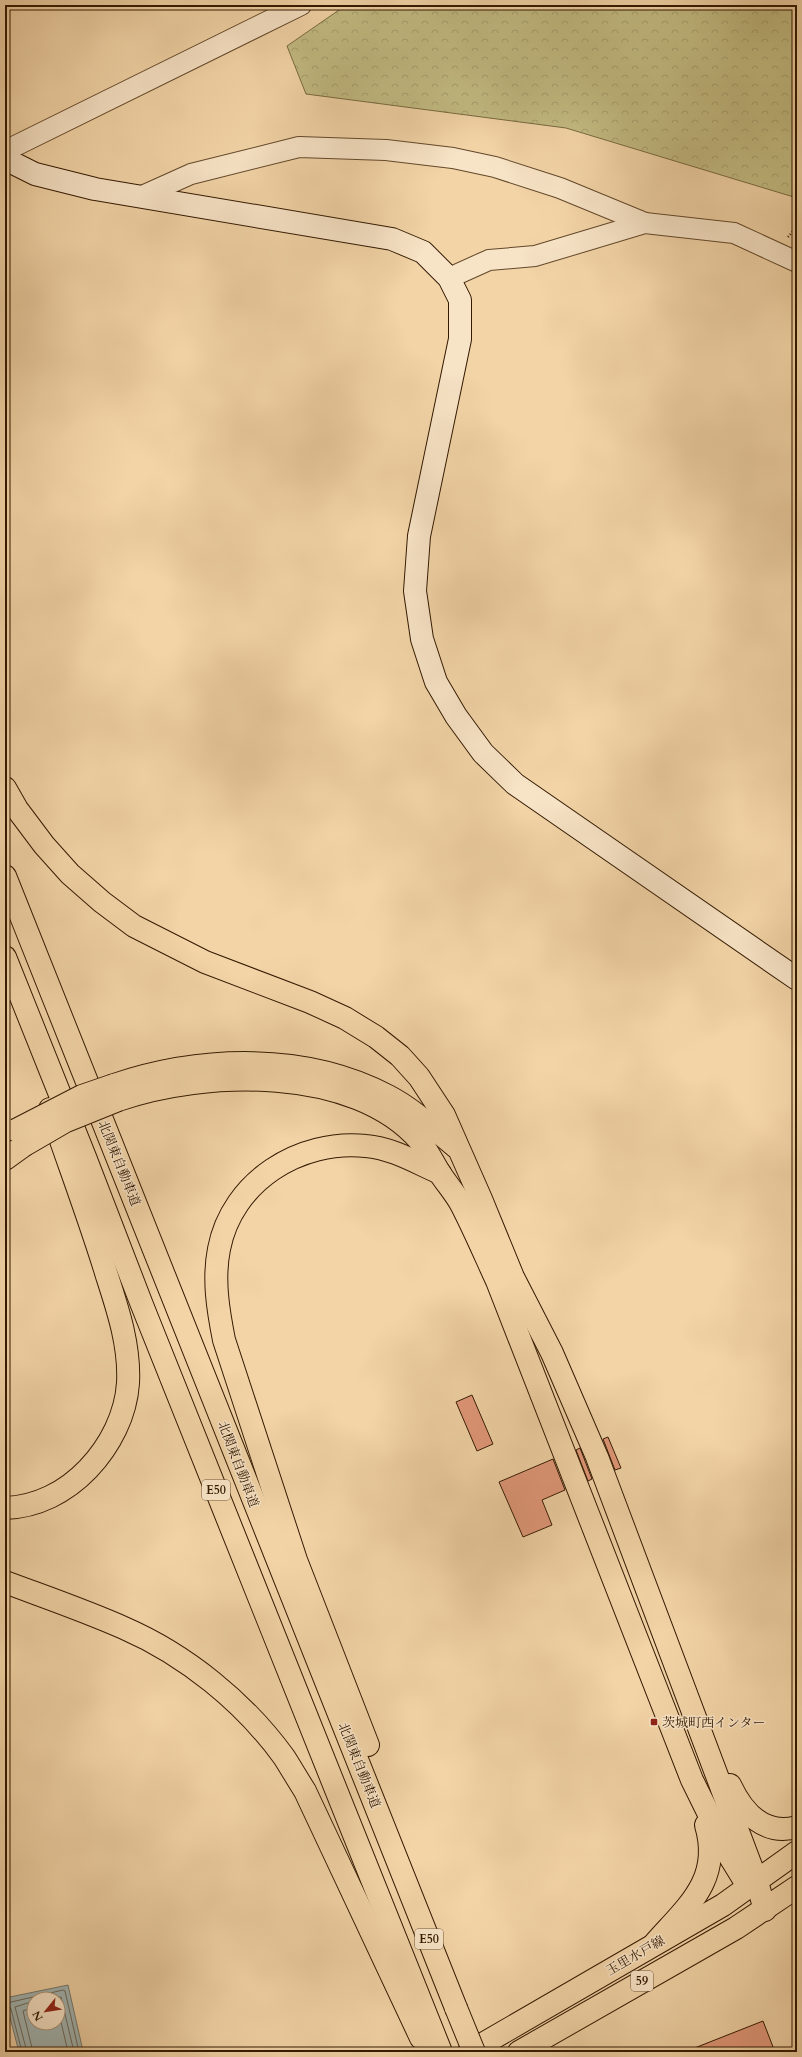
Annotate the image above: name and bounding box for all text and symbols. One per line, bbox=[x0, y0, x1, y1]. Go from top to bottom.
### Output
street label: 北関東自動車道 bbox=[94, 1118, 144, 1209]
street label: 北関東自動車道 bbox=[213, 1419, 263, 1510]
road number: E50 bbox=[202, 1480, 230, 1500]
place label: 茨城町西インター bbox=[662, 1714, 765, 1732]
marker: 茨城町西インター bbox=[649, 1717, 659, 1727]
street label: 北関東自動車道 bbox=[334, 1720, 384, 1811]
road number: E50 bbox=[415, 1929, 443, 1949]
street label: 玉里水戸線 bbox=[603, 1932, 668, 1980]
road number: 59 bbox=[631, 1971, 653, 1991]
north arrow bbox=[26, 1991, 66, 2031]
text: N bbox=[29, 2007, 47, 2024]

